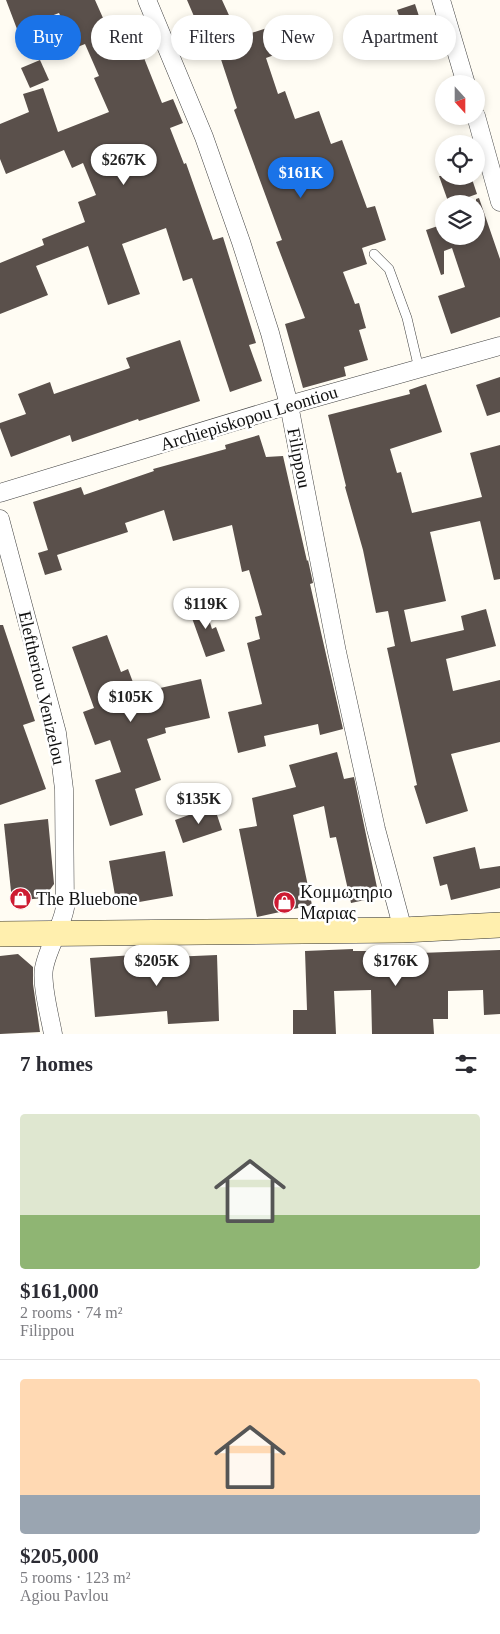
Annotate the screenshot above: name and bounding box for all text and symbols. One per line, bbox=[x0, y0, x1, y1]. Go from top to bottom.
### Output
chip: Buy bbox=[15, 15, 81, 60]
chip: Rent bbox=[91, 15, 161, 60]
chip: Filters bbox=[171, 15, 253, 60]
chip: New bbox=[263, 15, 333, 60]
chip: Apartment bbox=[343, 15, 456, 60]
north arrow bbox=[435, 75, 485, 125]
map controls bbox=[435, 75, 485, 245]
button: locate bbox=[435, 135, 485, 185]
pin: $267K bbox=[89, 144, 159, 186]
text: $267K bbox=[102, 151, 146, 168]
pin: $161K bbox=[266, 156, 336, 199]
text: $161K bbox=[279, 164, 323, 181]
button: layers bbox=[435, 195, 485, 245]
street label: Archiepiskopou Leontiou bbox=[158, 381, 340, 455]
street label: Filippou bbox=[283, 426, 315, 490]
pin: $119K bbox=[171, 588, 241, 630]
text: $119K bbox=[184, 595, 228, 612]
street label: Eleftheriou Venizelou bbox=[15, 609, 69, 767]
pin: $105K bbox=[96, 680, 166, 723]
text: $105K bbox=[109, 688, 153, 705]
pin: $135K bbox=[164, 782, 234, 825]
text: $135K bbox=[177, 790, 221, 807]
place label: Κομμωτηριο Μαριας bbox=[300, 882, 393, 923]
shop icon: The Bluebone bbox=[8, 887, 32, 911]
place label: The Bluebone bbox=[36, 889, 137, 909]
shop icon: Κομμωτηριο Μαριας bbox=[272, 890, 296, 914]
pin: $205K bbox=[122, 944, 192, 987]
pin: $176K bbox=[361, 944, 431, 987]
text: $205K bbox=[135, 952, 179, 969]
text: $176K bbox=[374, 952, 418, 969]
icon: filters bbox=[452, 1050, 480, 1078]
text: 7 homes bbox=[20, 1052, 93, 1076]
icon: home bbox=[205, 1146, 295, 1236]
text: $161,000 bbox=[20, 1279, 99, 1303]
text: 2 rooms · 74 m² bbox=[20, 1304, 123, 1321]
text: Filippou bbox=[20, 1322, 74, 1339]
icon: home bbox=[205, 1412, 295, 1502]
text: $205,000 bbox=[20, 1544, 99, 1568]
text: 5 rooms · 123 m² bbox=[20, 1569, 131, 1586]
text: Agiou Pavlou bbox=[20, 1587, 108, 1604]

